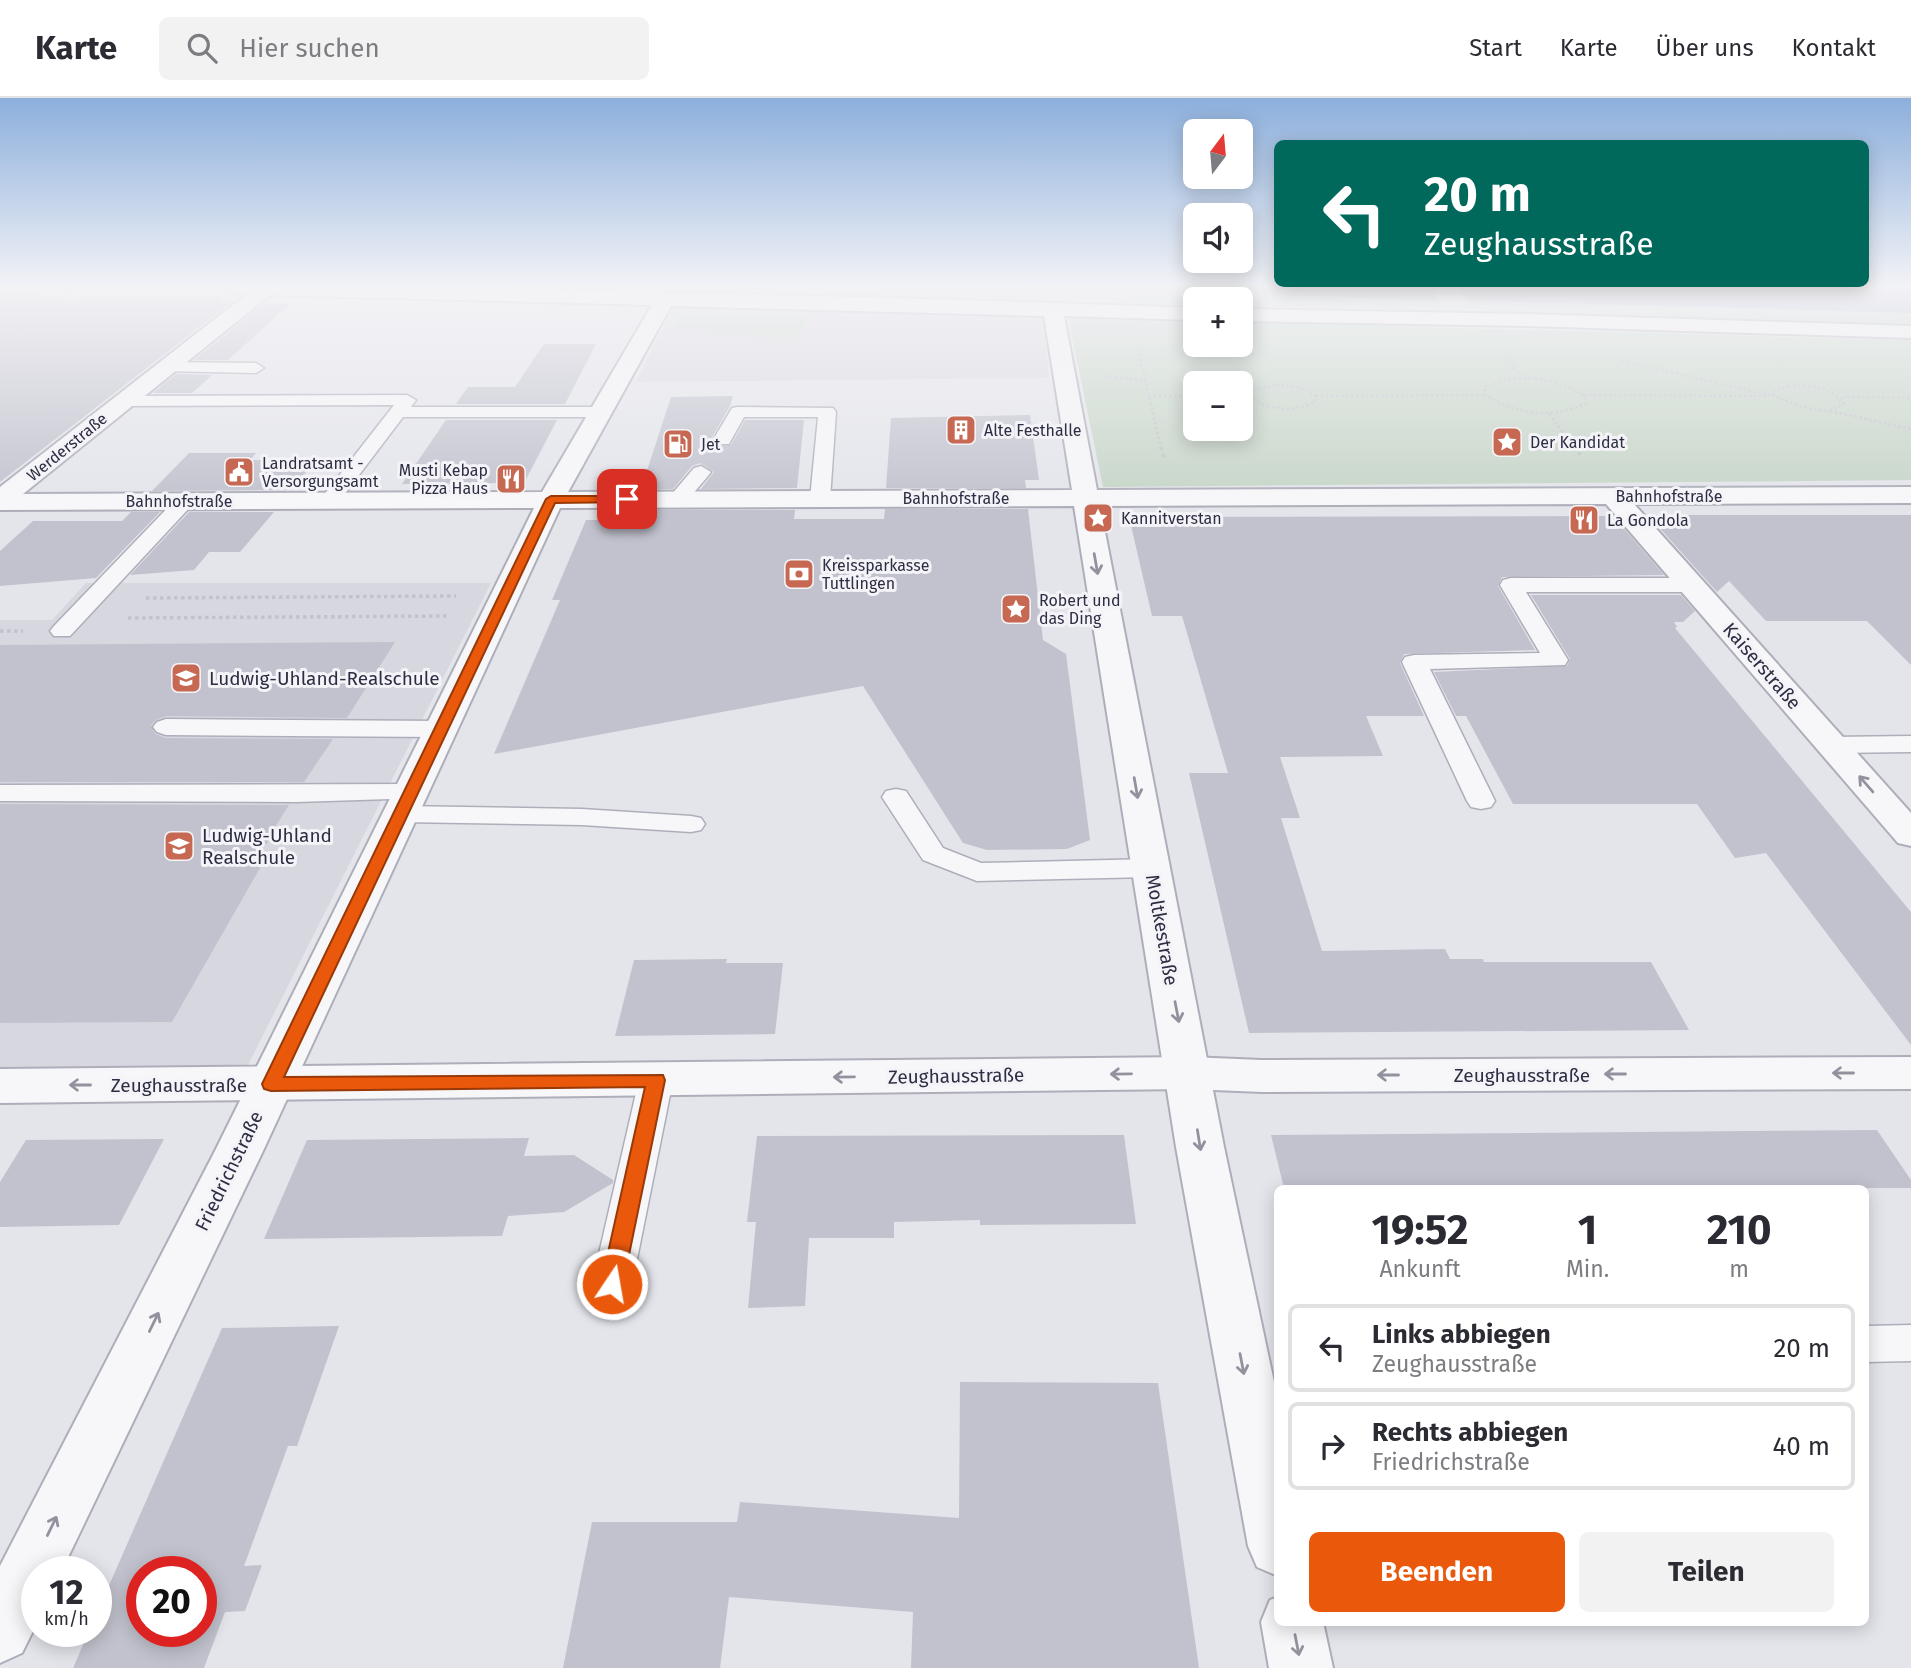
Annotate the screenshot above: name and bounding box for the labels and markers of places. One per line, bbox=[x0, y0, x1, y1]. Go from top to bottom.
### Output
building icon: Alte Festhalle bbox=[944, 413, 978, 447]
place label: Alte Festhalle bbox=[984, 421, 1082, 440]
place icon: Der Kandidat bbox=[1490, 425, 1524, 459]
fuel station icon: Jet bbox=[661, 427, 695, 461]
place label: Der Kandidat bbox=[1530, 433, 1625, 452]
place label: Jet bbox=[701, 435, 721, 454]
place label: Landratsamt - Versorgungsamt bbox=[262, 454, 379, 491]
public building icon: Landratsamt - Versorgungsamt bbox=[222, 455, 256, 489]
place label: Musti Kebap Pizza Haus bbox=[399, 461, 488, 498]
restaurant icon: Musti Kebap Pizza Haus bbox=[494, 462, 528, 496]
pin bbox=[597, 469, 657, 529]
place icon: Kannitverstan bbox=[1081, 501, 1115, 535]
restaurant icon: La Gondola bbox=[1567, 503, 1601, 537]
place label: Kannitverstan bbox=[1121, 509, 1222, 528]
place label: La Gondola bbox=[1607, 511, 1689, 530]
place label: Kreissparkasse Tuttlingen bbox=[822, 556, 929, 593]
bank icon: Kreissparkasse Tuttlingen bbox=[782, 557, 816, 591]
place label: Robert und das Ding bbox=[1039, 591, 1120, 628]
place icon: Robert und das Ding bbox=[999, 592, 1033, 626]
school or university icon: Ludwig-Uhland-Realschule bbox=[169, 661, 203, 695]
place label: Ludwig-Uhland-Realschule bbox=[209, 667, 440, 690]
place label: Ludwig-Uhland Realschule bbox=[202, 824, 332, 869]
school or university icon: Ludwig-Uhland Realschule bbox=[162, 829, 196, 863]

